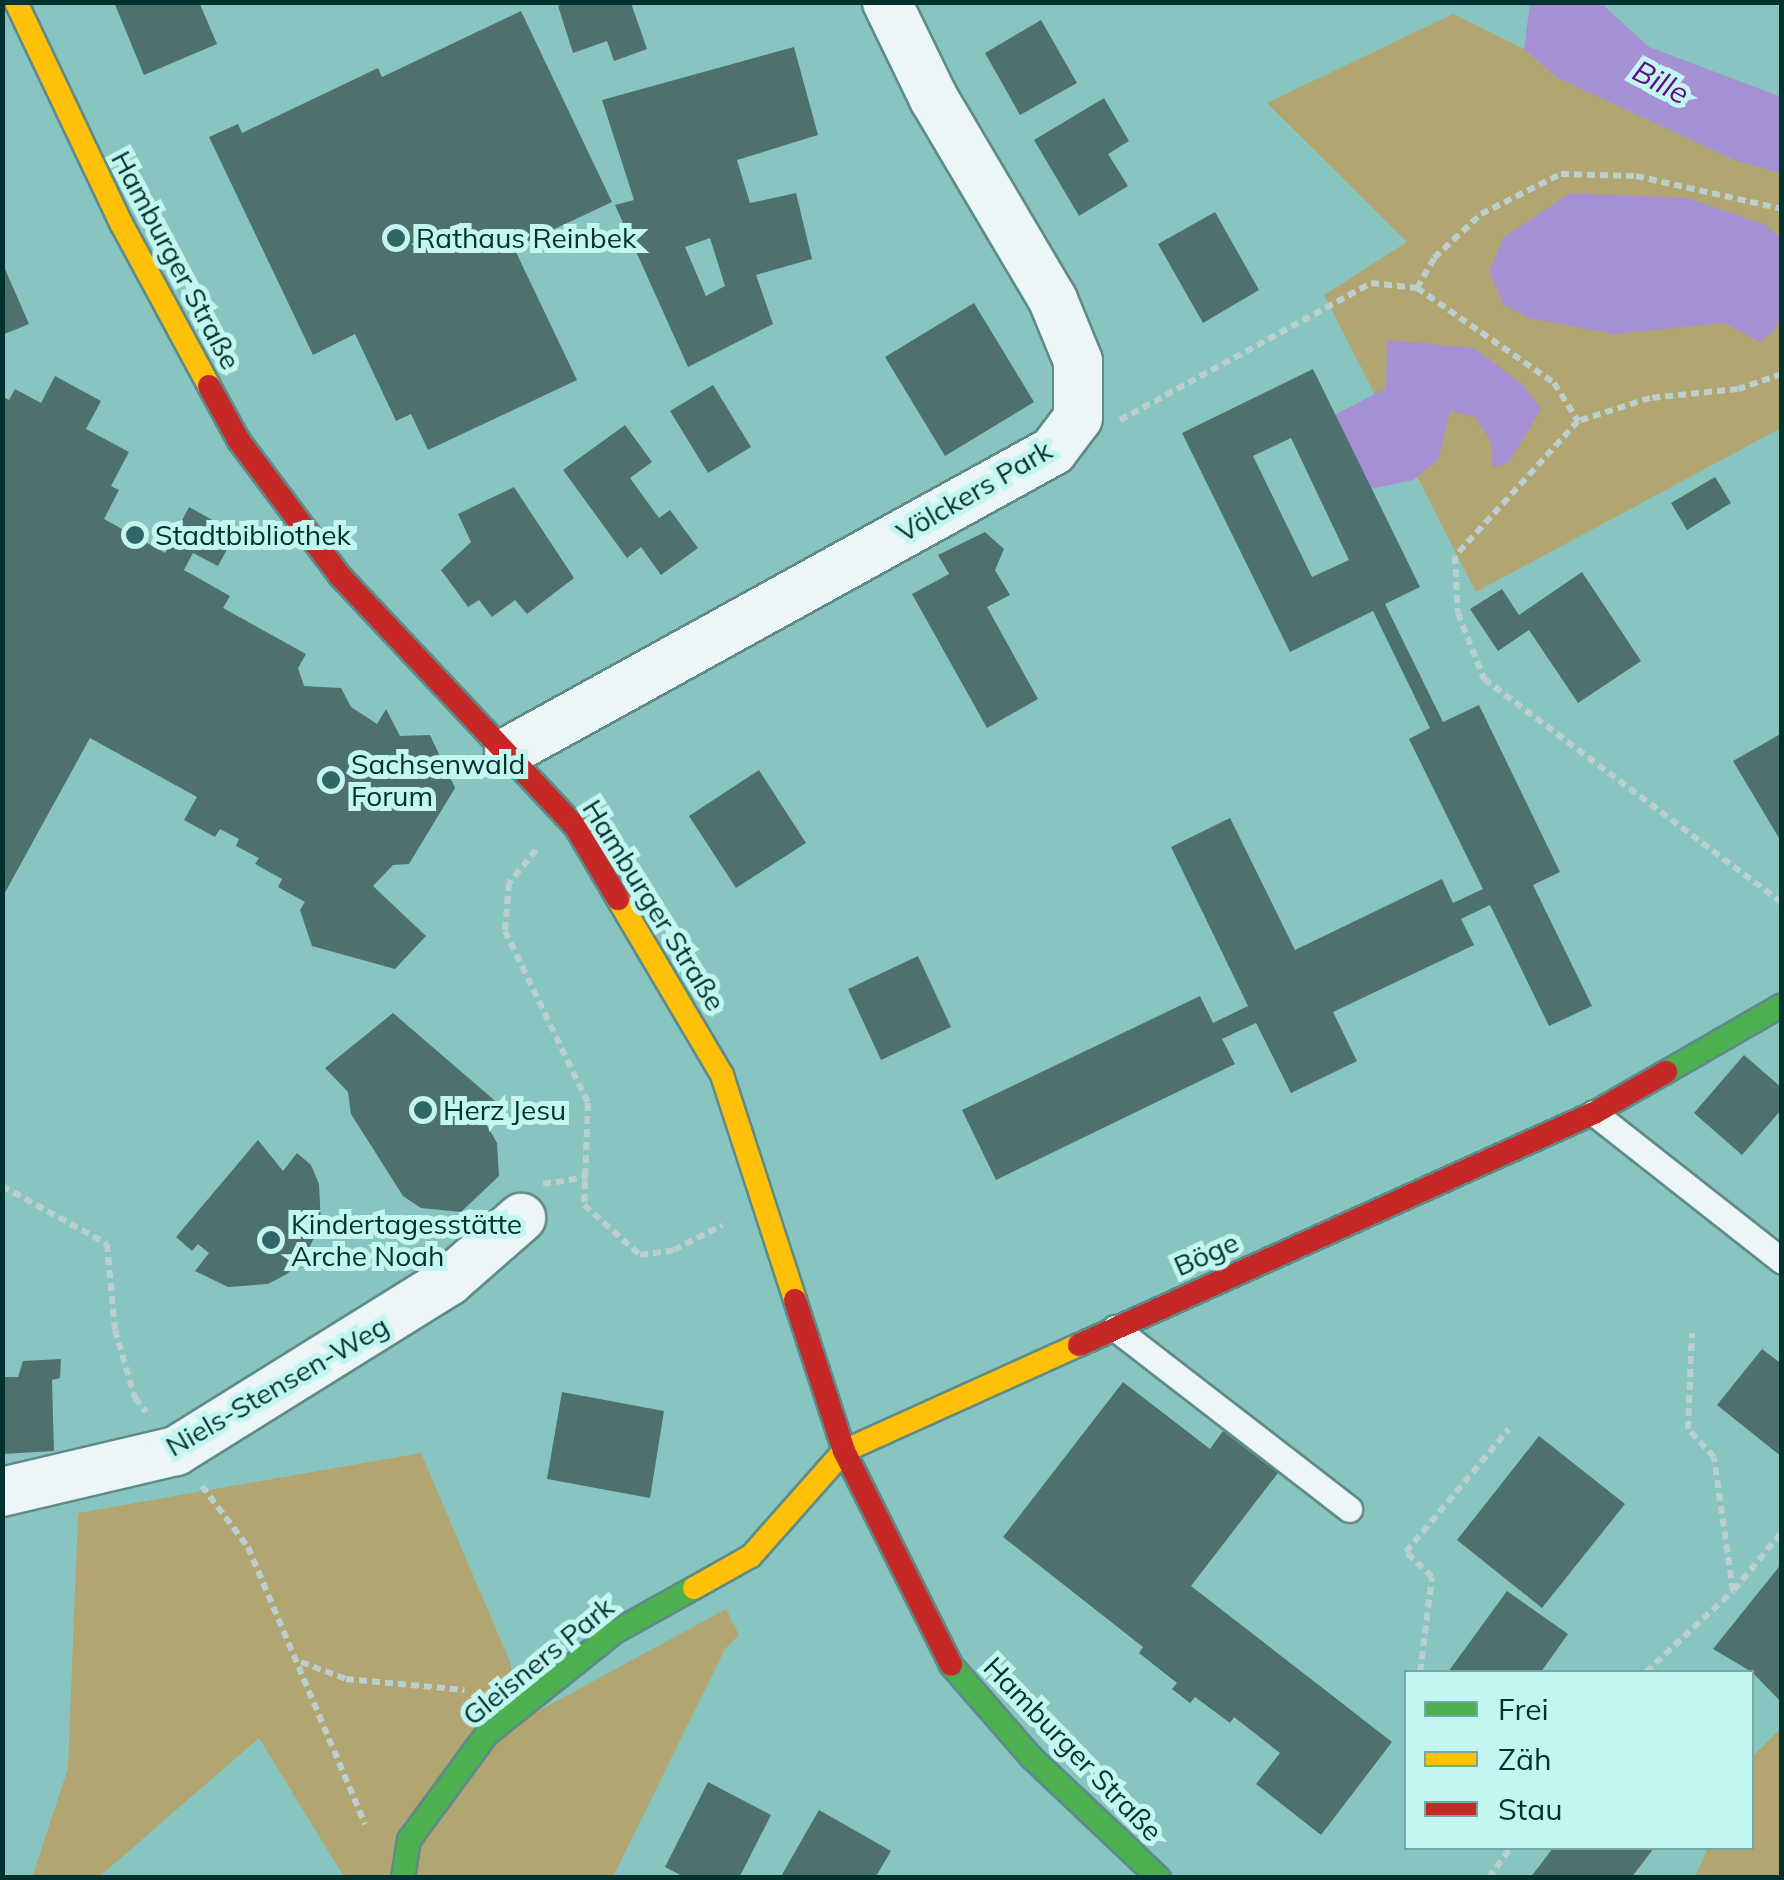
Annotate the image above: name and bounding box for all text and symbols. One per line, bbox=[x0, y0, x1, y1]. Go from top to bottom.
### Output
water label: Bille bbox=[1627, 52, 1695, 112]
street label: Hamburger Straße bbox=[104, 145, 248, 375]
place label: Rathaus Reinbek bbox=[416, 221, 636, 255]
marker: Rathaus Reinbek bbox=[385, 227, 407, 249]
street label: Völckers Park bbox=[890, 433, 1058, 549]
place label: Stadtbibliothek bbox=[155, 518, 351, 552]
marker: Stadtbibliothek bbox=[124, 524, 146, 546]
place label: Sachsenwald Forum bbox=[351, 747, 525, 813]
marker: Sachsenwald Forum bbox=[320, 769, 342, 791]
street label: Hamburger Straße bbox=[576, 793, 732, 1017]
place label: Herz Jesu bbox=[443, 1093, 566, 1127]
marker: Herz Jesu bbox=[412, 1099, 434, 1121]
place label: Kindertagesstätte Arche Noah bbox=[291, 1207, 522, 1273]
street label: Böge bbox=[1168, 1225, 1244, 1283]
marker: Kindertagesstätte Arche Noah bbox=[260, 1229, 282, 1251]
street label: Niels-Stensen-Weg bbox=[160, 1309, 394, 1463]
street label: Gleisners Park bbox=[456, 1590, 620, 1732]
street label: Hamburger Straße bbox=[977, 1650, 1169, 1848]
legend bbox=[1404, 1670, 1754, 1850]
text: Frei bbox=[1498, 1690, 1549, 1728]
text: Zäh bbox=[1498, 1740, 1551, 1778]
text: Stau bbox=[1498, 1790, 1562, 1828]

